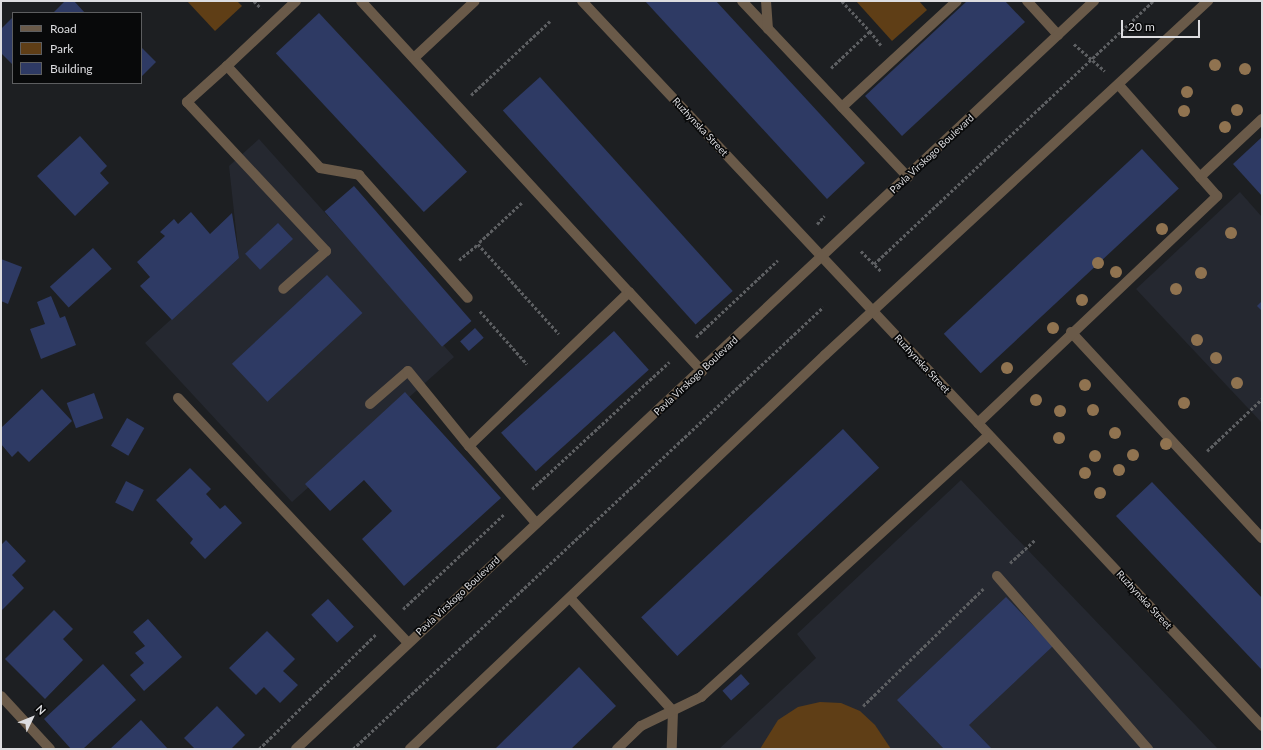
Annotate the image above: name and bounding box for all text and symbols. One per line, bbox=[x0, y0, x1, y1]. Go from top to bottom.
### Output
legend bbox=[12, 12, 142, 84]
scale bar bbox=[1123, 12, 1202, 38]
text: 20 m bbox=[1128, 19, 1155, 34]
text: Road bbox=[50, 21, 77, 36]
text: Park bbox=[50, 41, 73, 56]
text: Building bbox=[50, 61, 93, 76]
street label: Ruzhynska Street bbox=[670, 95, 730, 159]
street label: Pavla Virskogo Boulevard bbox=[887, 112, 977, 196]
street label: Ruzhynska Street bbox=[892, 332, 952, 396]
street label: Pavla Virskogo Boulevard bbox=[651, 334, 741, 418]
street label: Pavla Virskogo Boulevard bbox=[413, 554, 503, 638]
street label: Ruzhynska Street bbox=[1114, 568, 1174, 632]
north arrow bbox=[12, 698, 52, 738]
text: N bbox=[33, 702, 49, 717]

